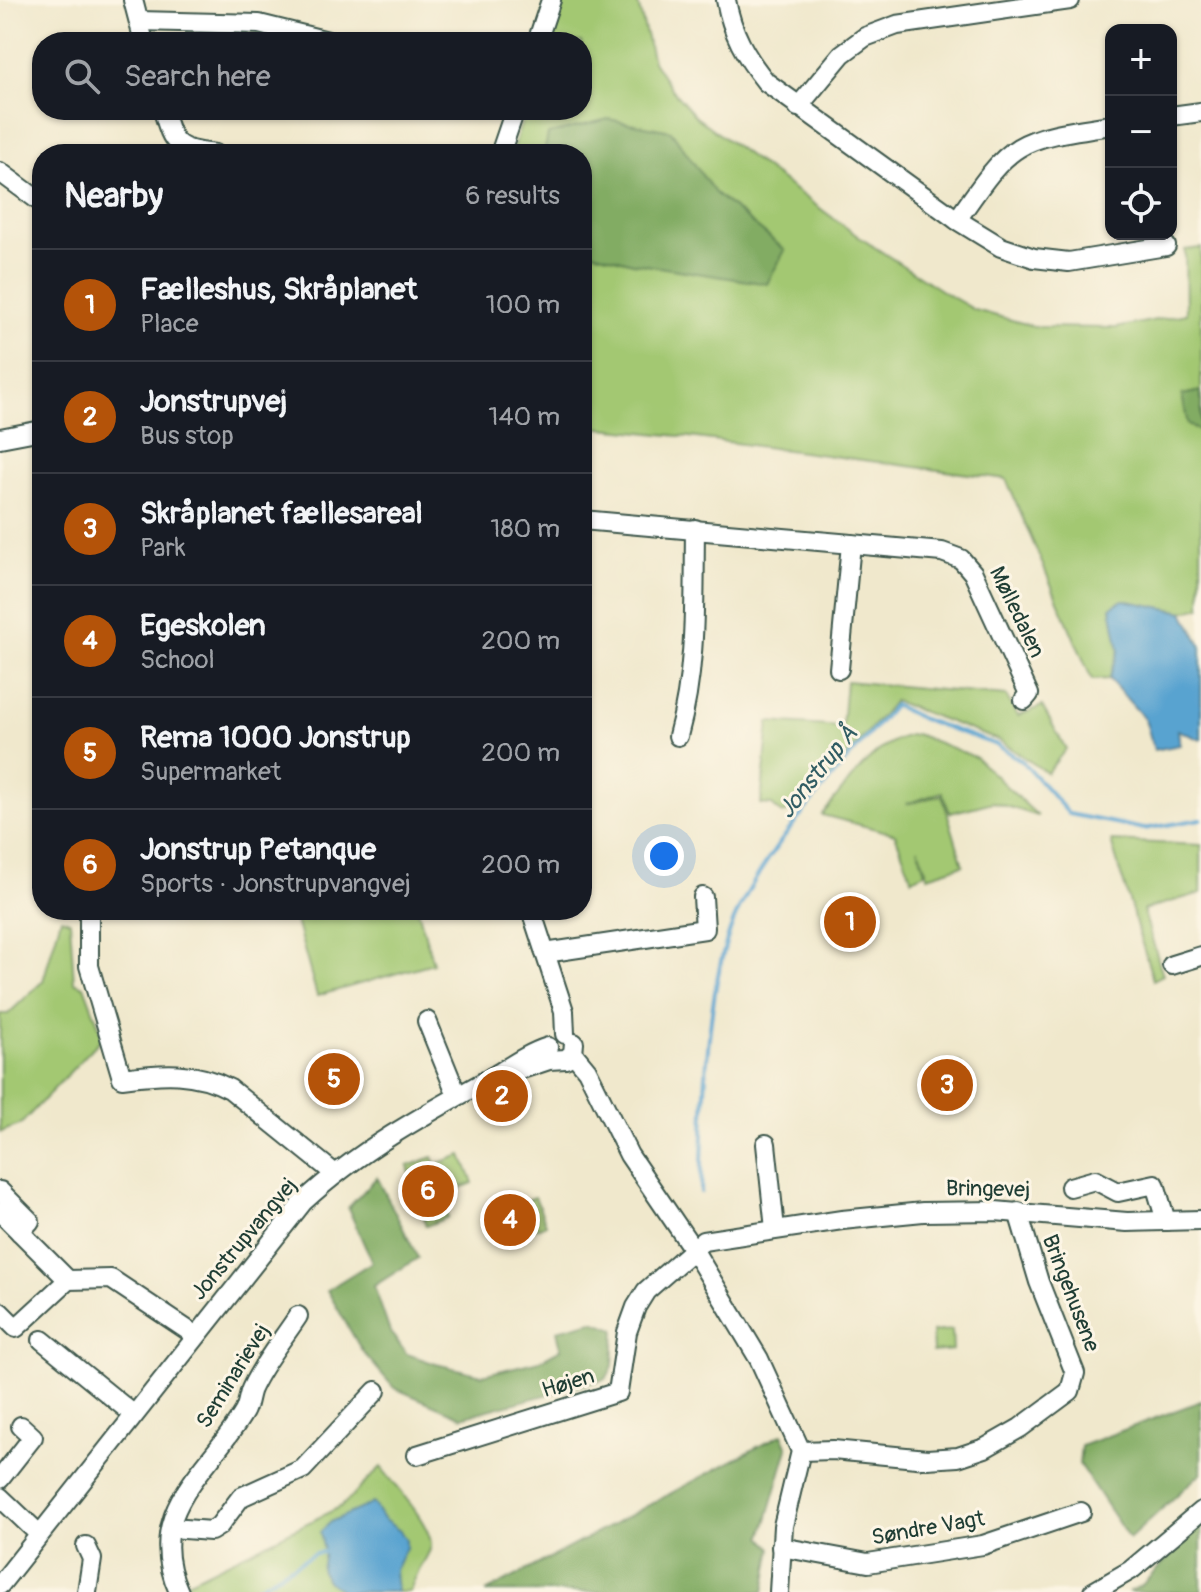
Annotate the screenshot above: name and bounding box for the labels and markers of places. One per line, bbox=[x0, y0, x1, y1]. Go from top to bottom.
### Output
pin: 1 bbox=[824, 892, 876, 952]
pin: 5 bbox=[308, 1049, 360, 1109]
pin: 3 bbox=[921, 1055, 973, 1115]
pin: 2 bbox=[476, 1066, 528, 1126]
pin: 6 bbox=[402, 1161, 454, 1221]
pin: 4 bbox=[484, 1190, 536, 1250]

